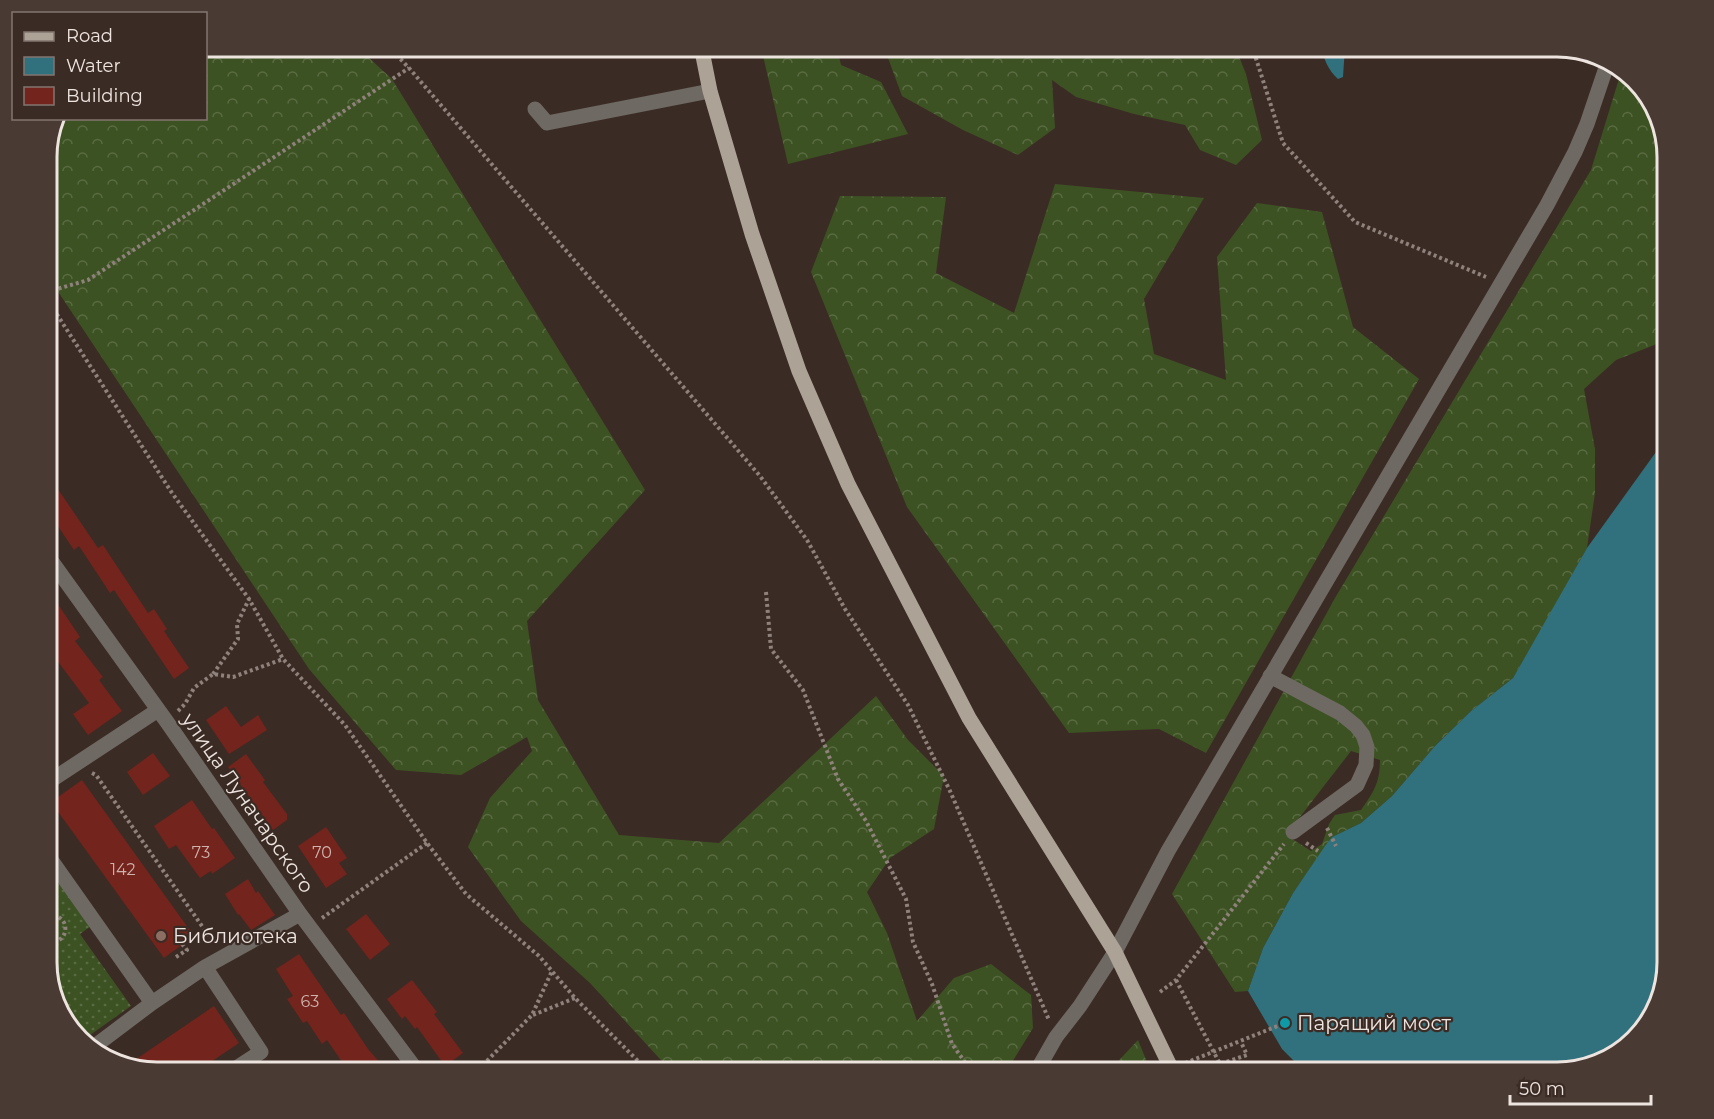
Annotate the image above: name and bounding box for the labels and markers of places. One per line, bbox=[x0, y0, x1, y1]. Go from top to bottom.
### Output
place label: Библиотека bbox=[173, 924, 298, 948]
marker: Библиотека bbox=[154, 929, 168, 943]
place label: Парящий мост bbox=[1297, 1011, 1452, 1035]
marker: Парящий мост bbox=[1278, 1016, 1292, 1030]

